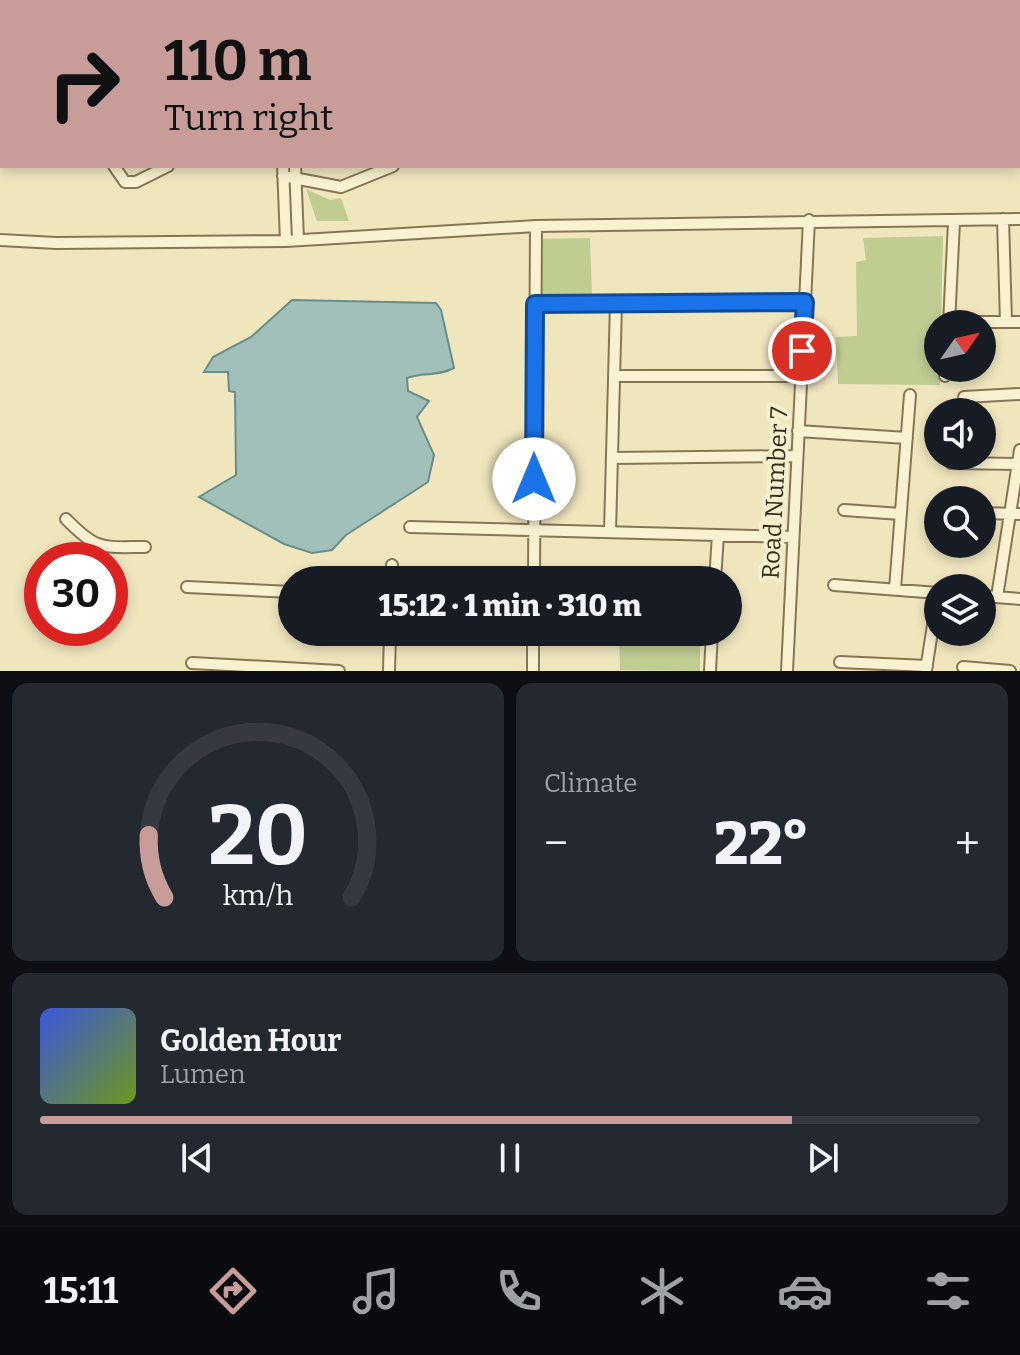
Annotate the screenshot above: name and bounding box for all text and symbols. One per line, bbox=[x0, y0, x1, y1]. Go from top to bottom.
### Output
text: 110 m bbox=[164, 28, 311, 95]
icon: right bbox=[32, 32, 136, 136]
text: Turn right bbox=[164, 96, 333, 140]
north arrow bbox=[924, 310, 996, 382]
map controls bbox=[924, 310, 996, 646]
pin bbox=[768, 317, 836, 385]
icon: arrive bbox=[780, 329, 824, 373]
button: sound bbox=[924, 398, 996, 470]
street label: Road Number 7 bbox=[757, 406, 793, 580]
position arrow bbox=[492, 437, 576, 521]
button: search bbox=[924, 486, 996, 558]
speed limit sign: 30 bbox=[24, 542, 128, 646]
button: layers bbox=[924, 574, 996, 646]
text: 15:12 · 1 min · 310 m bbox=[379, 588, 641, 624]
text: Climate bbox=[544, 768, 638, 799]
text: 20 bbox=[208, 786, 308, 886]
text: 22° bbox=[714, 808, 809, 880]
text: − bbox=[544, 817, 568, 870]
text: + bbox=[955, 817, 980, 870]
text: km/h bbox=[223, 878, 294, 913]
text: Golden Hour bbox=[160, 1023, 341, 1059]
text: Lumen bbox=[160, 1059, 246, 1090]
icon: previous bbox=[175, 1136, 219, 1180]
icon: pause bbox=[488, 1136, 532, 1180]
icon: next bbox=[801, 1136, 845, 1180]
icon: directions bbox=[205, 1263, 261, 1319]
icon: music bbox=[348, 1263, 404, 1319]
icon: phone bbox=[491, 1263, 547, 1319]
icon: climate bbox=[634, 1263, 690, 1319]
icon: car bbox=[777, 1263, 833, 1319]
icon: filters bbox=[920, 1263, 976, 1319]
text: 15:11 bbox=[44, 1269, 118, 1313]

